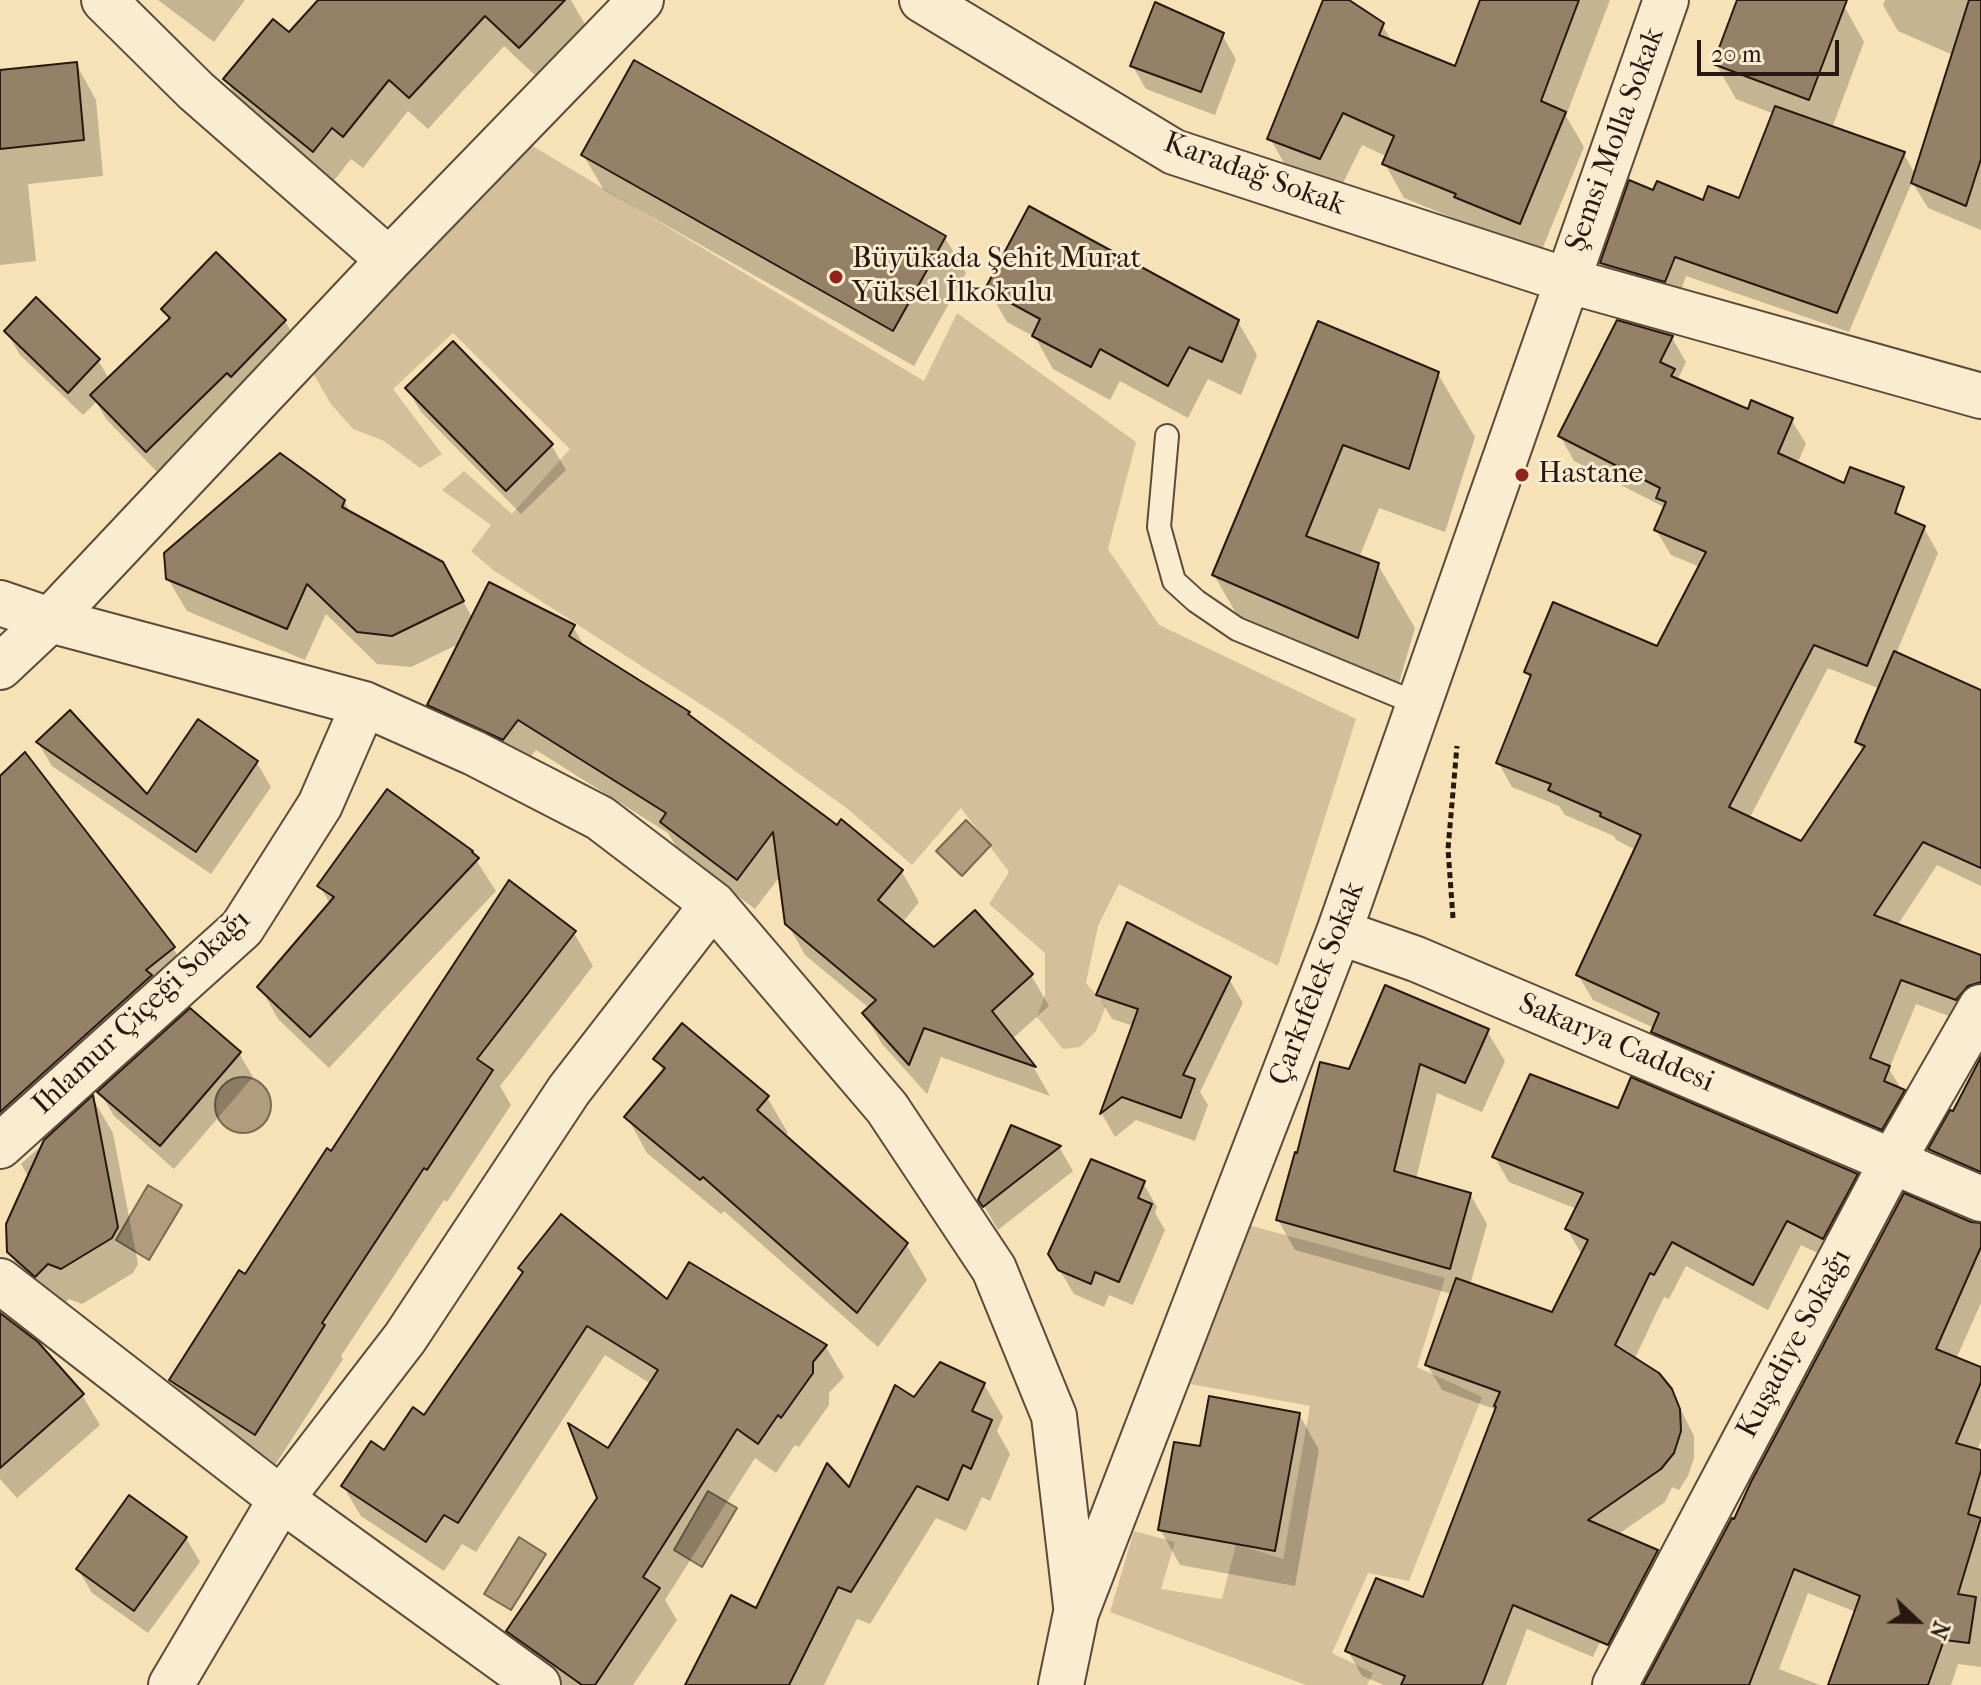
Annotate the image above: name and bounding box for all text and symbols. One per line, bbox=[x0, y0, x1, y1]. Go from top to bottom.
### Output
street label: Şemsi Molla Sokak bbox=[1559, 23, 1673, 257]
scale bar bbox=[1701, 24, 1843, 74]
text: 20 m bbox=[1711, 40, 1762, 68]
street label: Karadağ Sokak bbox=[1158, 126, 1350, 224]
place label: Büyükada Şehit Murat Yüksel İlkokulu bbox=[852, 242, 1141, 312]
marker: Büyükada Şehit Murat Yüksel İlkokulu bbox=[827, 268, 845, 286]
place label: Hastane bbox=[1538, 457, 1643, 493]
marker: Hastane bbox=[1513, 466, 1531, 484]
street label: Çarkıfelek Sokak bbox=[1263, 877, 1373, 1091]
street label: Ihlamur Çiçeği Sokağı bbox=[26, 903, 258, 1123]
street label: Sakarya Caddesi bbox=[1513, 987, 1719, 1101]
street label: Kuşadiye Sokağı bbox=[1730, 1243, 1860, 1445]
north arrow bbox=[1877, 1581, 1957, 1661]
text: N bbox=[1924, 1617, 1954, 1643]

